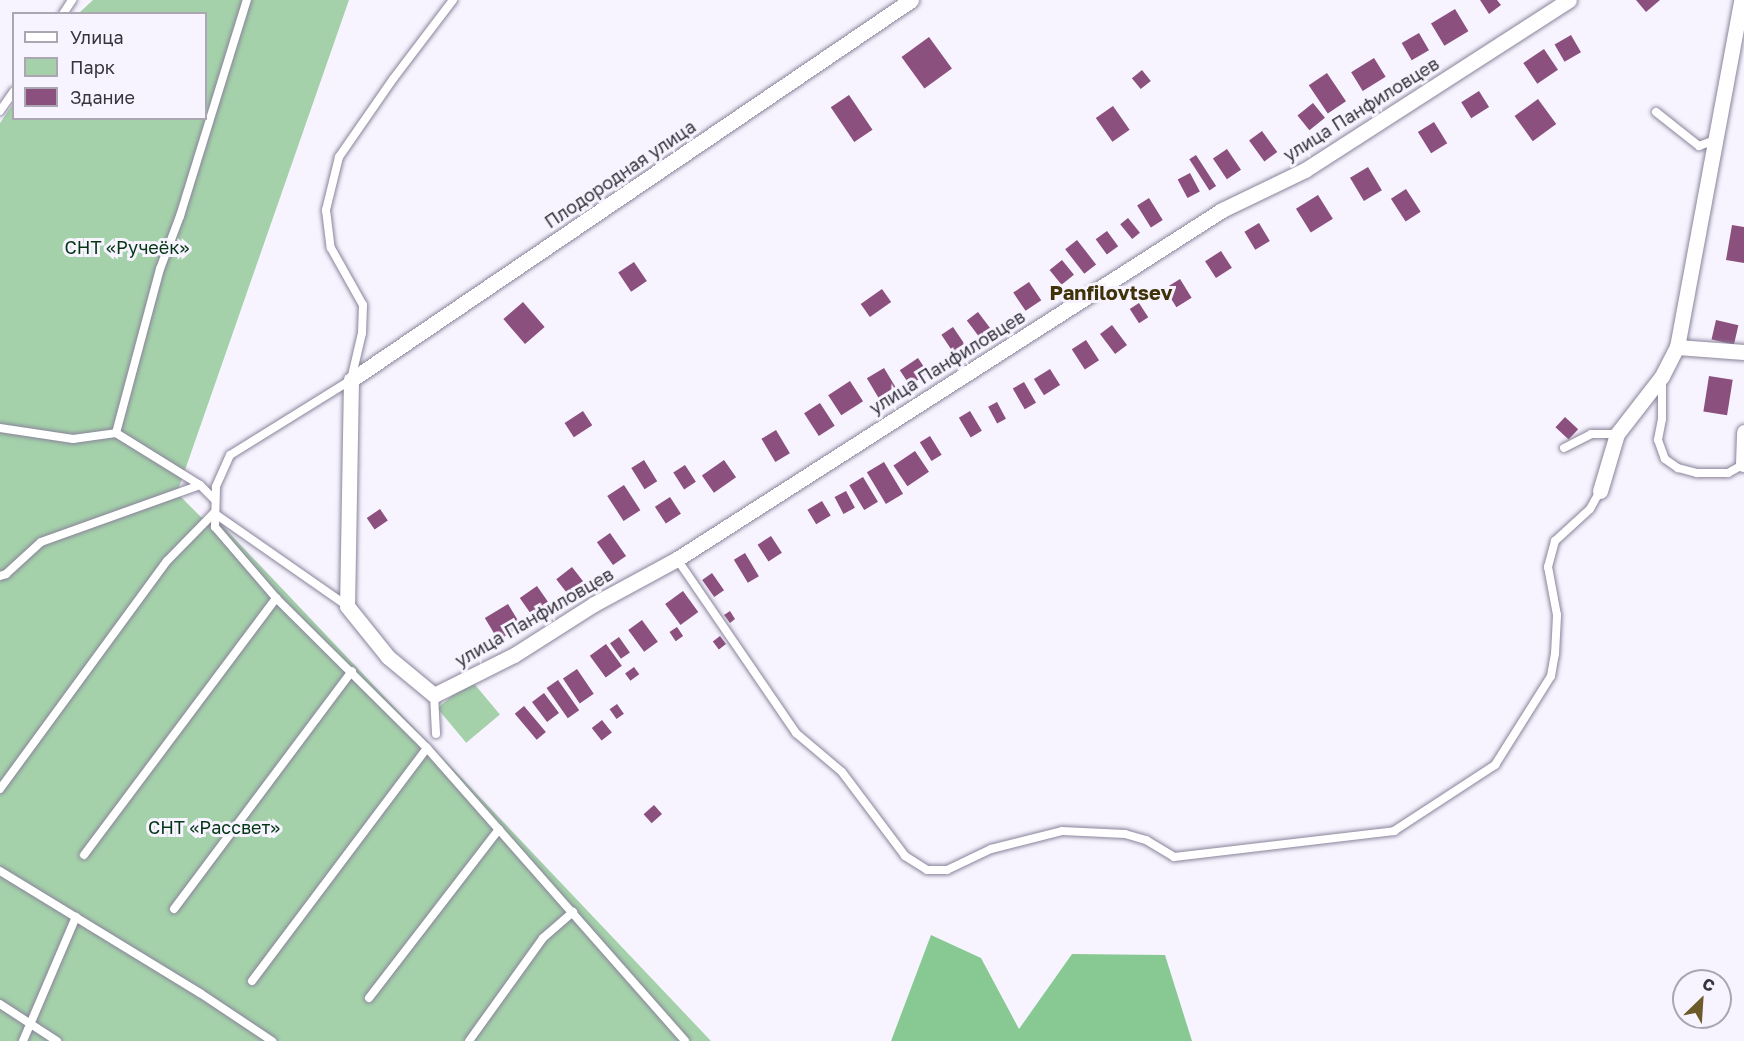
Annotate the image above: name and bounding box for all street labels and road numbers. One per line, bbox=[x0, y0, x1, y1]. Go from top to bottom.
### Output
street label: улица Панфиловцев bbox=[1279, 52, 1443, 166]
street label: Плодородная улица bbox=[540, 115, 700, 233]
street label: улица Панфиловцев bbox=[865, 305, 1029, 419]
street label: улица Панфиловцев bbox=[451, 563, 617, 671]

